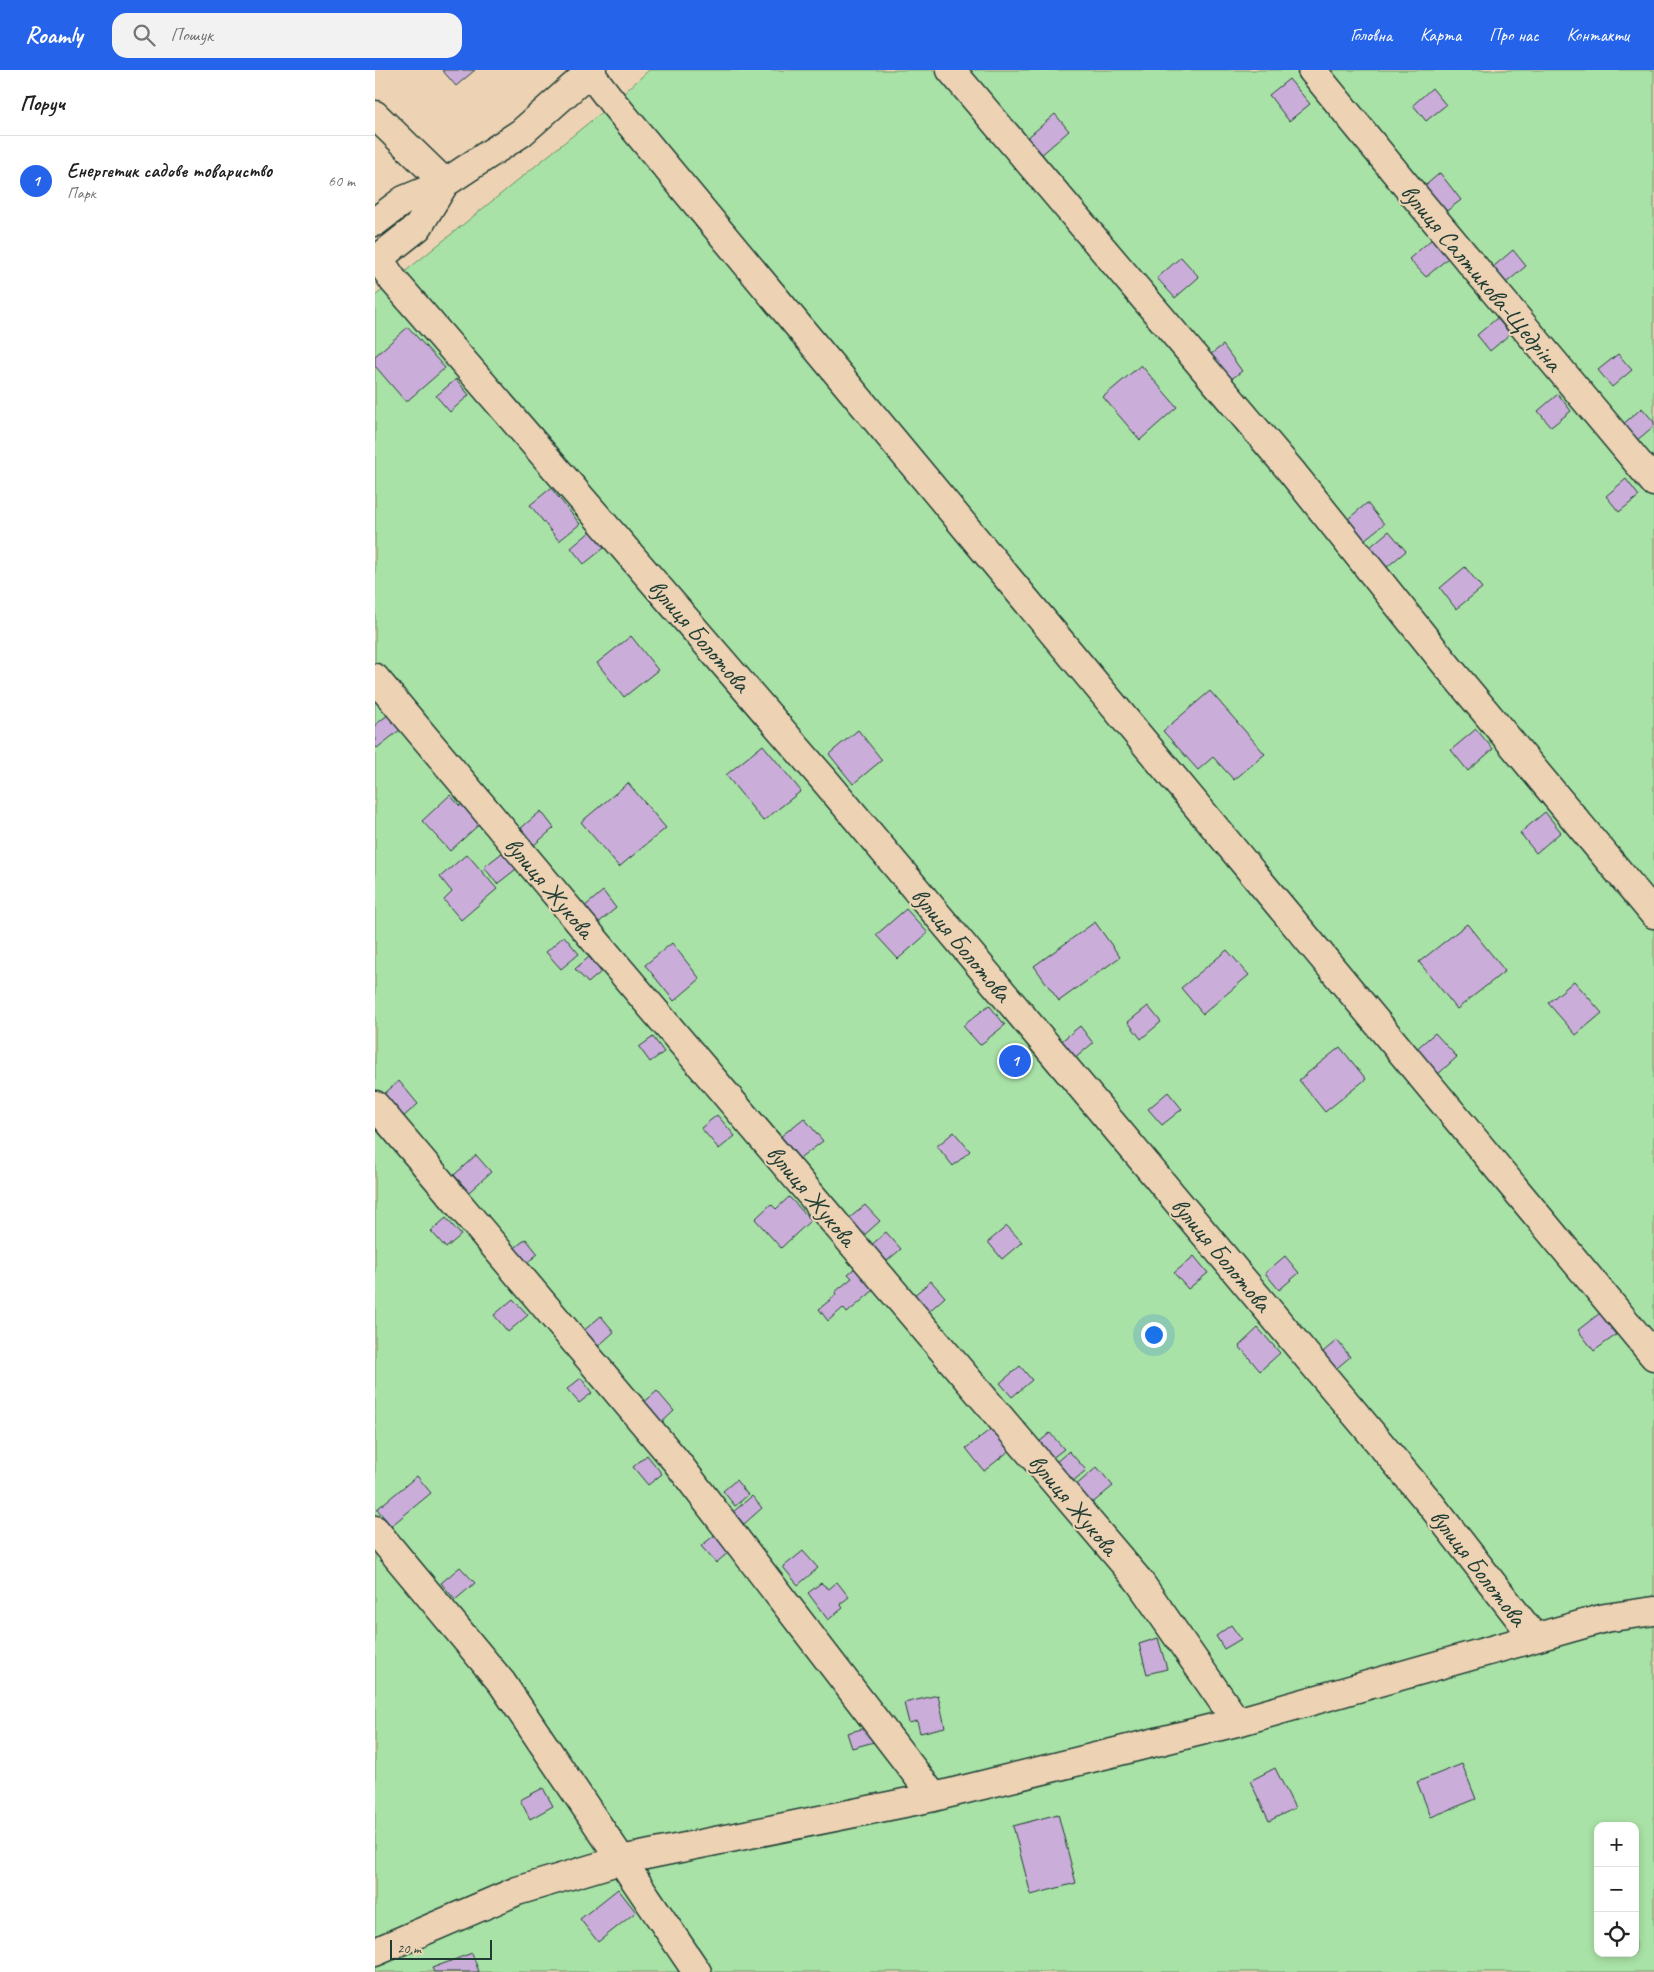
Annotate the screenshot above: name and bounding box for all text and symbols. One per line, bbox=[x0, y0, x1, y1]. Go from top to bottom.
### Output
search box bbox=[112, 13, 462, 58]
text: Roamly bbox=[25, 20, 82, 50]
icon: search bbox=[130, 21, 158, 49]
text: Пошук bbox=[170, 23, 213, 47]
text: Головна bbox=[1350, 24, 1392, 46]
text: Карта bbox=[1420, 24, 1461, 46]
text: Про нас bbox=[1489, 24, 1539, 46]
text: Контакти bbox=[1567, 24, 1629, 46]
text: Поруч bbox=[20, 90, 65, 116]
text: Енергетик садове товариство bbox=[67, 159, 272, 183]
text: 1 bbox=[32, 171, 40, 191]
text: 60 m bbox=[328, 171, 355, 191]
street label: вулиця Салтикова-Щедріна bbox=[1393, 177, 1570, 380]
text: Парк bbox=[67, 183, 96, 203]
street label: вулиця Болотова bbox=[641, 572, 759, 701]
street label: вулиця Жукова bbox=[497, 830, 603, 947]
street label: вулиця Болотова bbox=[904, 881, 1020, 1010]
pin: 1 bbox=[999, 1042, 1031, 1080]
street label: вулиця Жукова bbox=[759, 1138, 865, 1255]
street label: вулиця Болотова bbox=[1164, 1191, 1280, 1320]
your location bbox=[1141, 1322, 1167, 1348]
street label: вулиця Жукова bbox=[1021, 1447, 1127, 1564]
street label: вулиця Болотова bbox=[1422, 1503, 1535, 1634]
map controls bbox=[1594, 1822, 1639, 1957]
button: + bbox=[1594, 1822, 1639, 1867]
button: − bbox=[1594, 1867, 1639, 1912]
button: locate bbox=[1594, 1912, 1639, 1957]
scale bar bbox=[390, 1937, 493, 1960]
text: 20 m bbox=[397, 1940, 421, 1957]

